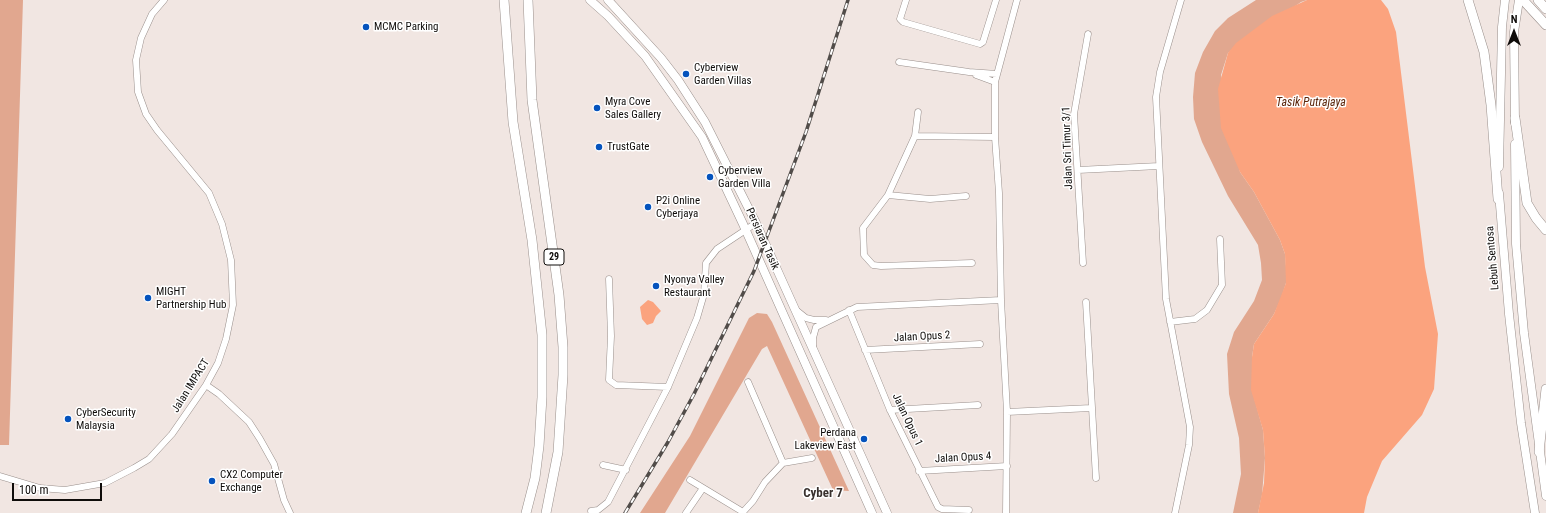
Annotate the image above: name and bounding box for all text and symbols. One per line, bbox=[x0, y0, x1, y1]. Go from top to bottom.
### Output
north arrow bbox=[1494, 12, 1534, 52]
text: N bbox=[1511, 13, 1517, 26]
place label: MCMC Parking bbox=[374, 20, 439, 34]
marker: MCMC Parking bbox=[361, 22, 371, 32]
place label: Cyberview Garden Villas bbox=[694, 61, 752, 87]
marker: Cyberview Garden Villas bbox=[681, 69, 691, 79]
place label: Myra Cove Sales Gallery bbox=[605, 95, 661, 121]
water label: Tasik Putrajaya bbox=[1276, 96, 1346, 110]
marker: Myra Cove Sales Gallery bbox=[592, 103, 602, 113]
street label: Jalan Sri Timur 3/1 bbox=[1060, 106, 1076, 190]
place label: TrustGate bbox=[607, 140, 649, 154]
marker: TrustGate bbox=[594, 142, 604, 152]
place label: Cyberview Garden Villa bbox=[718, 164, 770, 190]
marker: Cyberview Garden Villa bbox=[705, 172, 715, 182]
place label: P2i Online Cyberjaya bbox=[656, 194, 700, 220]
marker: P2i Online Cyberjaya bbox=[643, 202, 653, 212]
street label: Persiaran Tasik bbox=[742, 206, 782, 272]
street label: Lebuh Sentosa bbox=[1484, 225, 1502, 291]
road number: 29 bbox=[544, 249, 564, 265]
place label: Nyonya Valley Restaurant bbox=[664, 273, 724, 299]
marker: Nyonya Valley Restaurant bbox=[651, 281, 661, 291]
place label: MIGHT Partnership Hub bbox=[156, 285, 226, 311]
marker: MIGHT Partnership Hub bbox=[143, 293, 153, 303]
street label: Jalan Opus 2 bbox=[893, 329, 951, 345]
street label: Jalan IMPACT bbox=[169, 357, 213, 415]
street label: Jalan Opus 1 bbox=[889, 392, 925, 448]
place label: CyberSecurity Malaysia bbox=[76, 406, 136, 432]
marker: CyberSecurity Malaysia bbox=[63, 414, 73, 424]
place label: Perdana Lakeview East bbox=[794, 426, 856, 452]
marker: Perdana Lakeview East bbox=[859, 434, 869, 444]
street label: Jalan Opus 4 bbox=[934, 450, 992, 466]
place label: CX2 Computer Exchange bbox=[220, 468, 283, 494]
scale bar bbox=[14, 475, 104, 501]
marker: CX2 Computer Exchange bbox=[207, 476, 217, 486]
text: 100 m bbox=[19, 483, 49, 497]
district label: Cyber 7 bbox=[803, 486, 843, 502]

